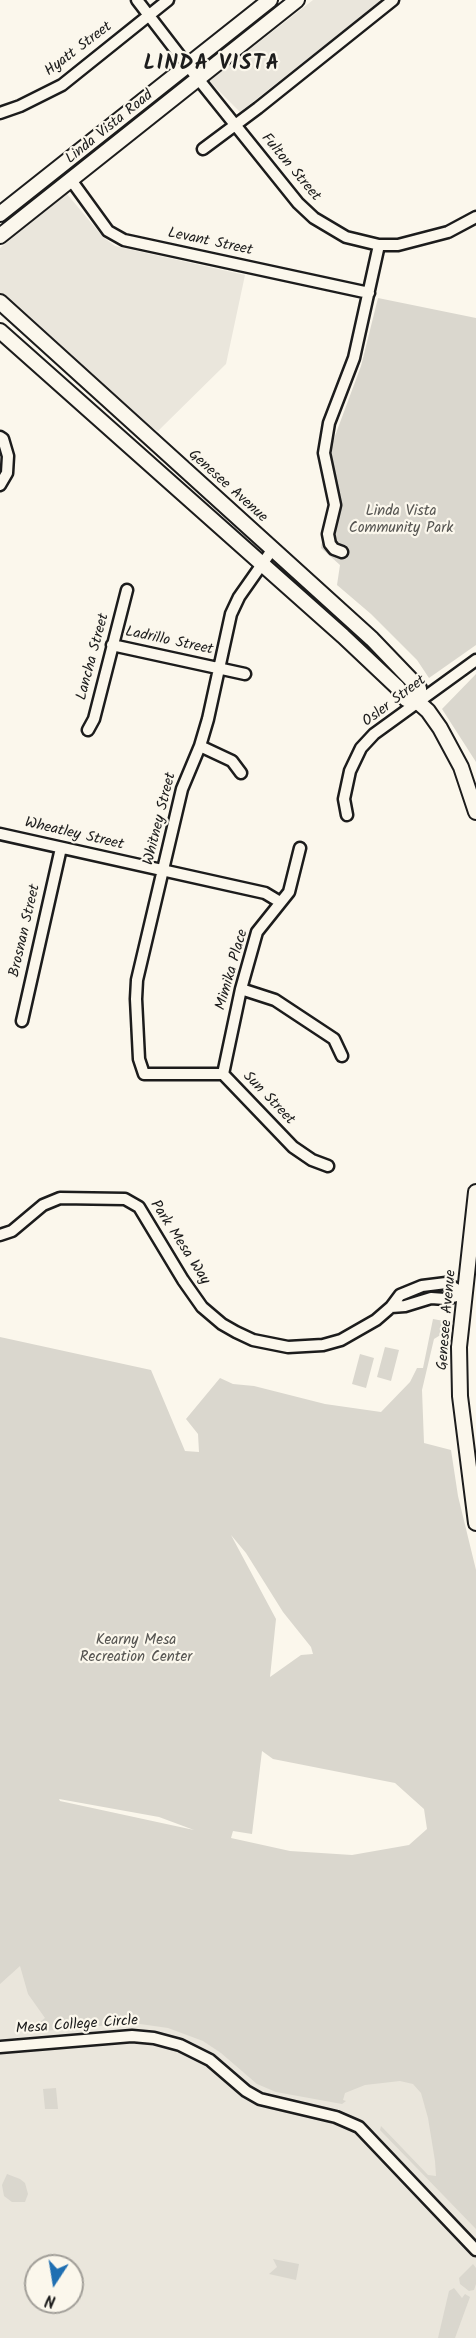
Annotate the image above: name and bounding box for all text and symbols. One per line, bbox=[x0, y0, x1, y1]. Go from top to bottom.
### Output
street label: Hyatt Street bbox=[42, 19, 116, 81]
district label: LINDA VISTA bbox=[144, 52, 280, 78]
street label: Linda Vista Road bbox=[63, 87, 157, 169]
street label: Fulton Street bbox=[256, 130, 324, 206]
street label: Levant Street bbox=[166, 225, 254, 261]
street label: Genesee Avenue bbox=[184, 447, 270, 527]
park label: Linda Vista Community Park bbox=[349, 503, 453, 538]
street label: Lancha Street bbox=[74, 612, 114, 702]
street label: Ladrillo Street bbox=[123, 624, 215, 660]
street label: Osler Street bbox=[360, 672, 430, 732]
street label: Whitney Street bbox=[141, 771, 181, 867]
street label: Wheatley Street bbox=[23, 815, 125, 855]
street label: Brosnan Street bbox=[7, 883, 45, 979]
street label: Mimika Place bbox=[213, 927, 253, 1013]
street label: Sun Street bbox=[238, 1069, 298, 1129]
street label: Park Mesa Way bbox=[145, 1197, 213, 1289]
street label: Genesee Avenue bbox=[435, 1269, 461, 1371]
park label: Kearny Mesa Recreation Center bbox=[80, 1632, 192, 1667]
street label: Mesa College Circle bbox=[15, 2013, 139, 2039]
north arrow bbox=[24, 2254, 84, 2314]
text: N bbox=[43, 2287, 58, 2313]

